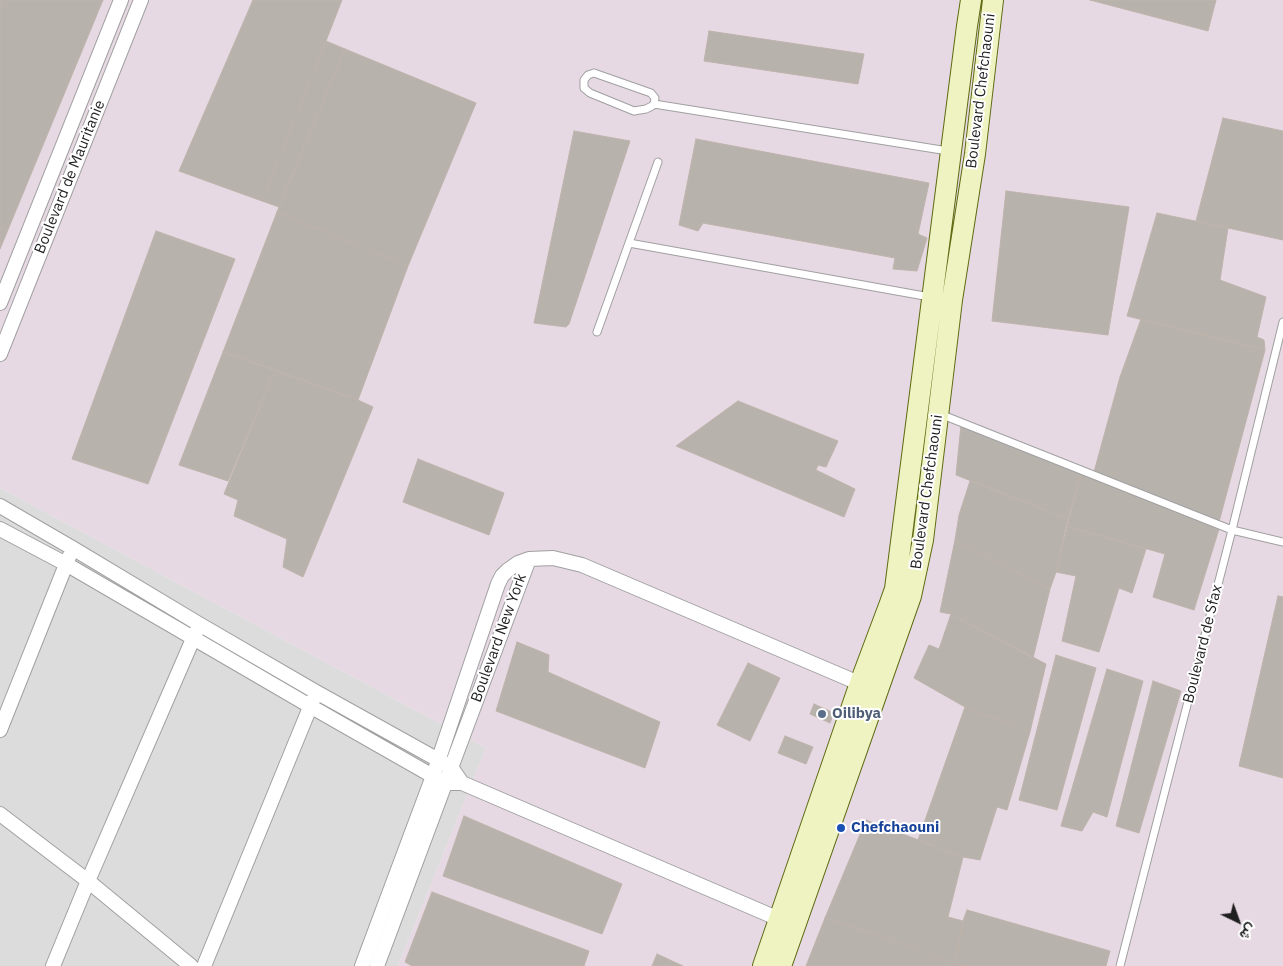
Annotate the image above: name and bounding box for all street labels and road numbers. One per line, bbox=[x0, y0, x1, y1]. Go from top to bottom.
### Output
street label: Boulevard Chefchaouni bbox=[963, 13, 999, 169]
street label: Boulevard de Mauritanie bbox=[31, 98, 109, 256]
street label: Boulevard Chefchaouni bbox=[907, 414, 947, 570]
street label: Boulevard New York bbox=[467, 571, 531, 705]
street label: Boulevard de Sfax bbox=[1180, 583, 1226, 705]

